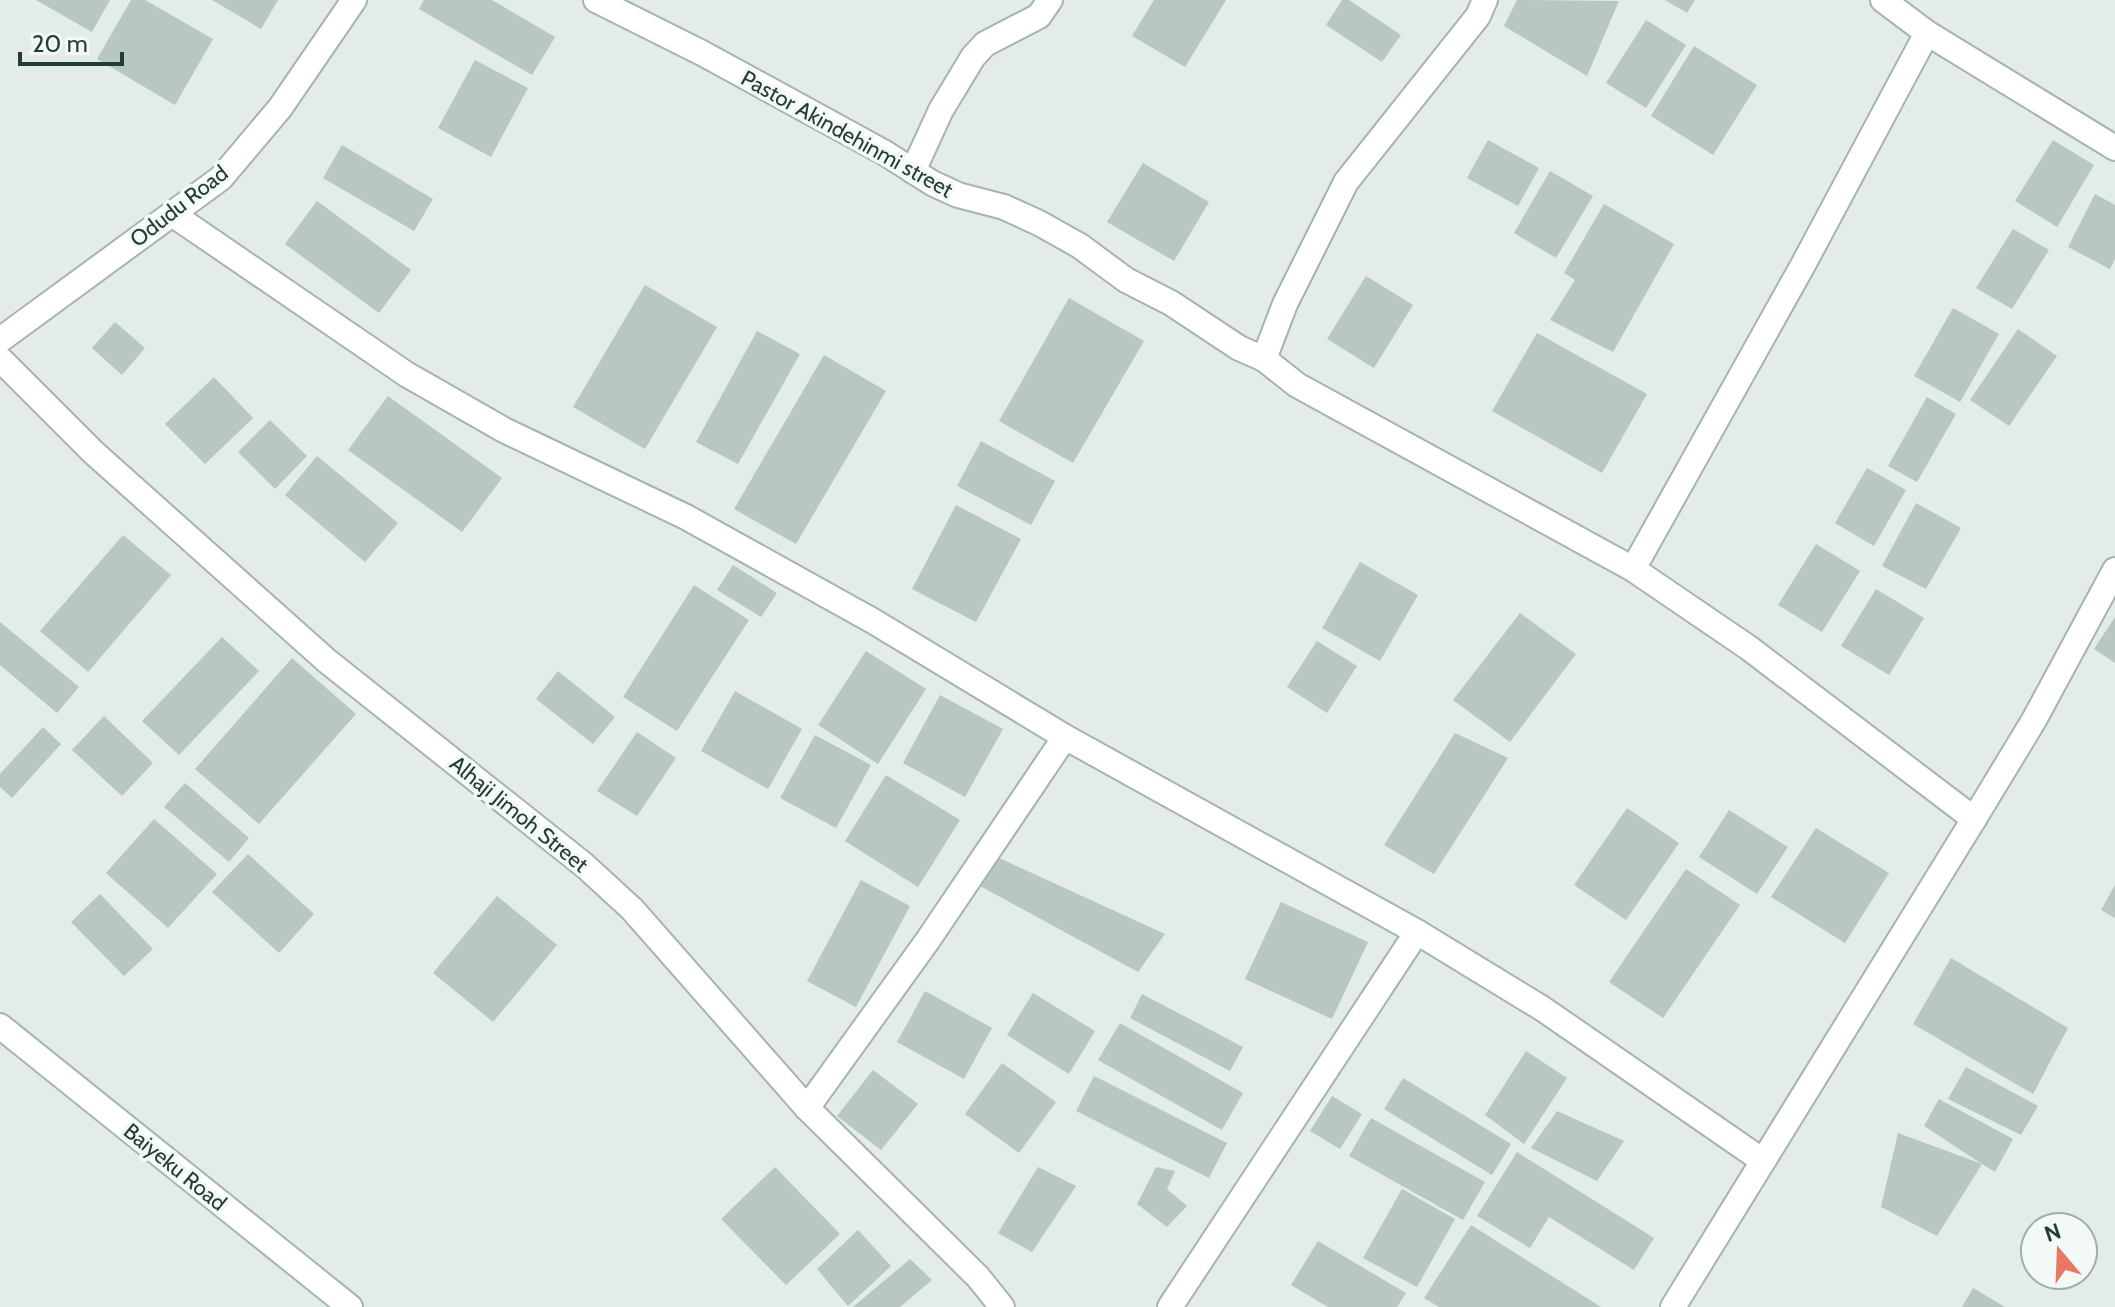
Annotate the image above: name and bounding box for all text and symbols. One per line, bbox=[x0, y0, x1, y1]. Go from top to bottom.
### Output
scale bar bbox=[20, 16, 122, 66]
text: 20 m bbox=[32, 29, 88, 58]
street label: Pastor Akindehinmi street bbox=[736, 64, 958, 204]
street label: Odudu Road bbox=[125, 159, 233, 253]
street label: Alhaji Jimoh Street bbox=[444, 750, 594, 878]
street label: Baiyeku Road bbox=[118, 1117, 232, 1217]
north arrow bbox=[2019, 1211, 2099, 1291]
text: N bbox=[2041, 1217, 2064, 1248]

